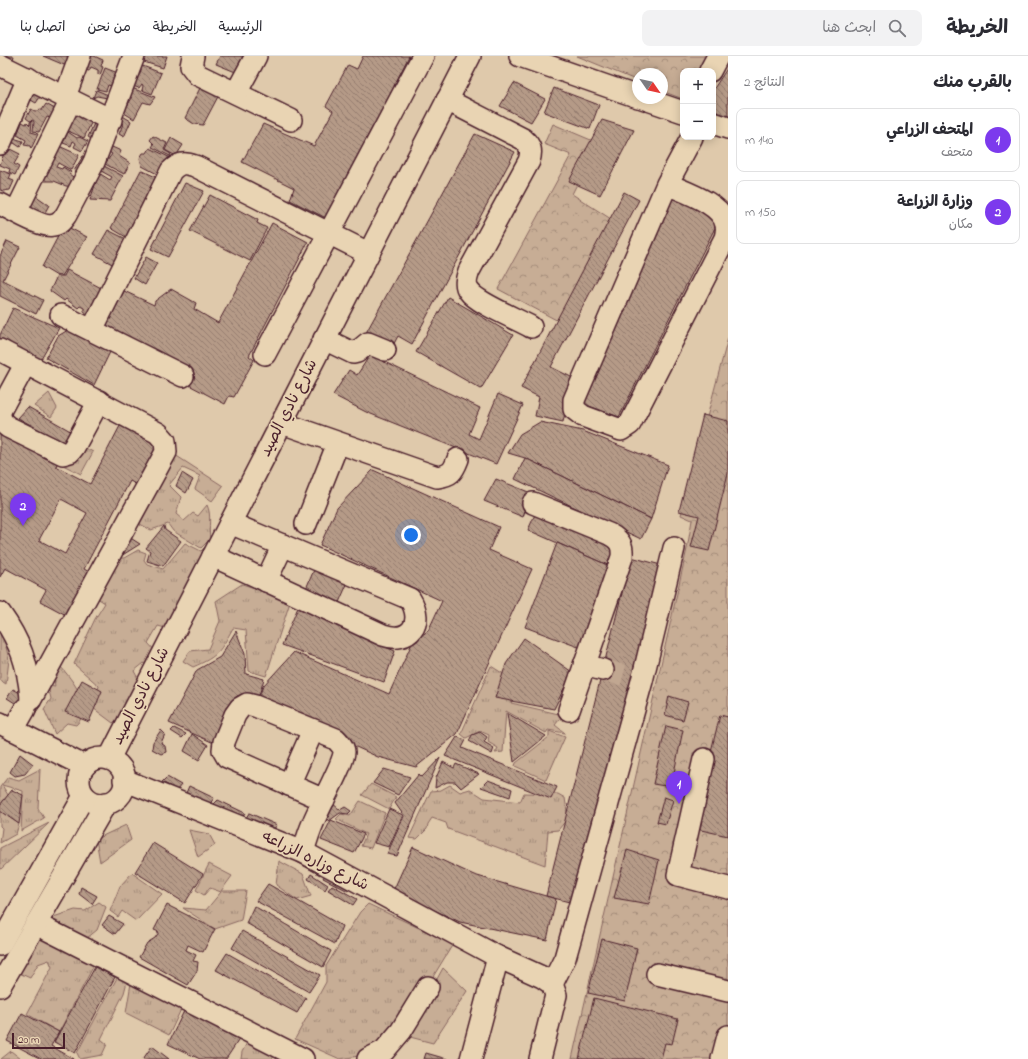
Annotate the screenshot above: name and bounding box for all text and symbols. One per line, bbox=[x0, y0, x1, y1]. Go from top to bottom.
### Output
search box bbox=[642, 10, 922, 46]
text: الخريطة bbox=[946, 15, 1008, 42]
text: اتصل بنا bbox=[20, 17, 65, 38]
text: من نحن bbox=[87, 17, 131, 38]
text: الخريطة bbox=[153, 17, 197, 38]
text: الرئيسية bbox=[219, 17, 263, 38]
text: ابحث هنا bbox=[822, 17, 876, 39]
icon: search bbox=[886, 17, 908, 39]
north arrow bbox=[632, 68, 668, 104]
map controls bbox=[680, 68, 716, 140]
button: + bbox=[680, 68, 716, 104]
text: بالقرب منك bbox=[933, 70, 1012, 95]
text: النتائج: 2 bbox=[744, 73, 785, 92]
button: − bbox=[680, 104, 716, 140]
text: المتحف الزراعي bbox=[886, 119, 973, 141]
text: 140 m bbox=[745, 131, 773, 150]
text: 1 bbox=[996, 131, 1000, 150]
text: متحف bbox=[941, 143, 973, 162]
text: وزارة الزراعة bbox=[897, 191, 973, 213]
text: 150 m bbox=[745, 203, 776, 222]
text: 2 bbox=[995, 203, 1001, 222]
text: مكان bbox=[949, 215, 973, 234]
street label: شارع نادي الصيد bbox=[254, 355, 324, 461]
pin: 2 bbox=[10, 493, 36, 526]
your location bbox=[401, 525, 421, 545]
street label: شارع نادي الصيد bbox=[106, 643, 176, 749]
pin: 1 bbox=[666, 771, 692, 804]
street label: شارع وزاره الزراعه bbox=[257, 825, 373, 897]
scale bar bbox=[12, 1031, 65, 1050]
text: 20 m bbox=[18, 1032, 40, 1048]

